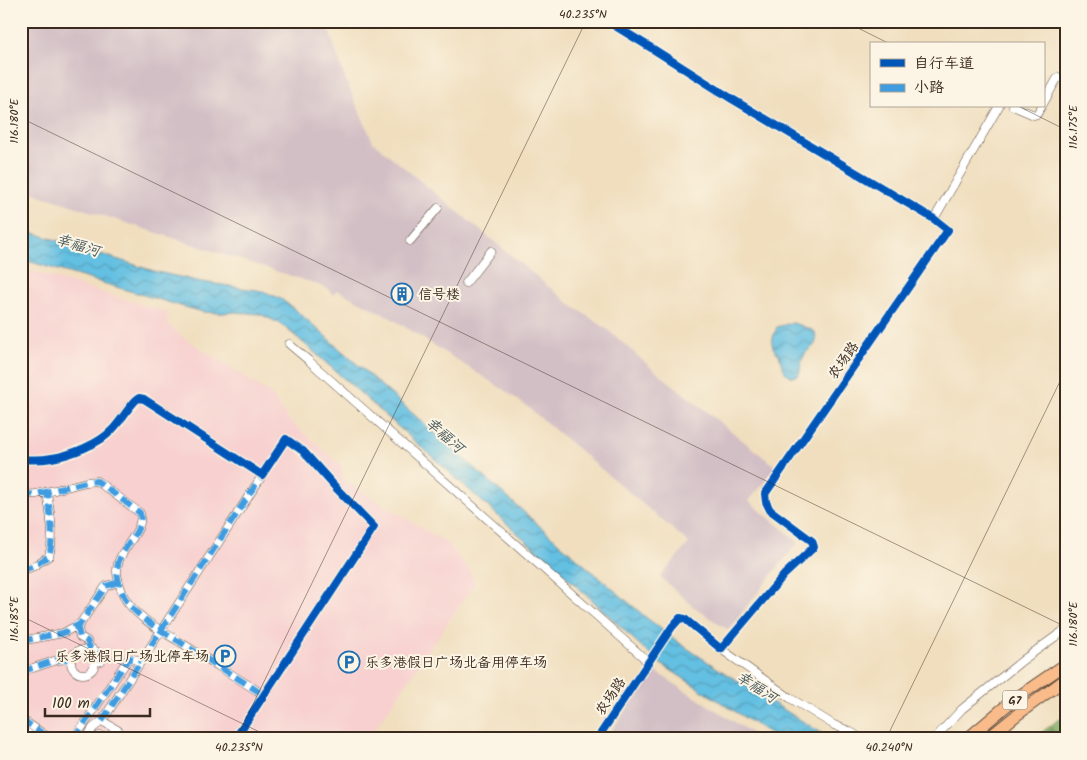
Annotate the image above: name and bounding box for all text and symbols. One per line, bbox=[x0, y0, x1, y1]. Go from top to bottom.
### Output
text: 40.235°N bbox=[559, 5, 607, 24]
legend bbox=[870, 42, 1044, 108]
text: 自行车道 bbox=[914, 52, 974, 76]
text: 小路 bbox=[914, 76, 944, 100]
text: 116.180°E bbox=[5, 97, 24, 144]
text: 116.175°E bbox=[1064, 104, 1083, 149]
water label: 幸福河 bbox=[53, 228, 106, 265]
building icon: 信号楼 bbox=[390, 282, 414, 306]
place label: 信号楼 bbox=[418, 284, 460, 306]
street label: 农场路 bbox=[823, 337, 865, 384]
water label: 幸福河 bbox=[420, 412, 471, 462]
text: 116.185°E bbox=[5, 595, 24, 642]
text: 116.180°E bbox=[1064, 600, 1083, 647]
parking icon: 乐多港假日广场北停车场 bbox=[213, 644, 237, 668]
place label: 乐多港假日广场北停车场 bbox=[55, 646, 209, 668]
parking icon: 乐多港假日广场北备用停车场 bbox=[337, 650, 361, 674]
place label: 乐多港假日广场北备用停车场 bbox=[365, 652, 547, 674]
water label: 幸福河 bbox=[731, 666, 784, 712]
street label: 农场路 bbox=[590, 673, 632, 720]
scale bar bbox=[45, 685, 150, 717]
road number: G7 bbox=[1002, 690, 1028, 710]
text: 100 m bbox=[52, 692, 90, 716]
text: 40.235°N bbox=[215, 738, 263, 757]
text: 40.240°N bbox=[865, 738, 913, 757]

